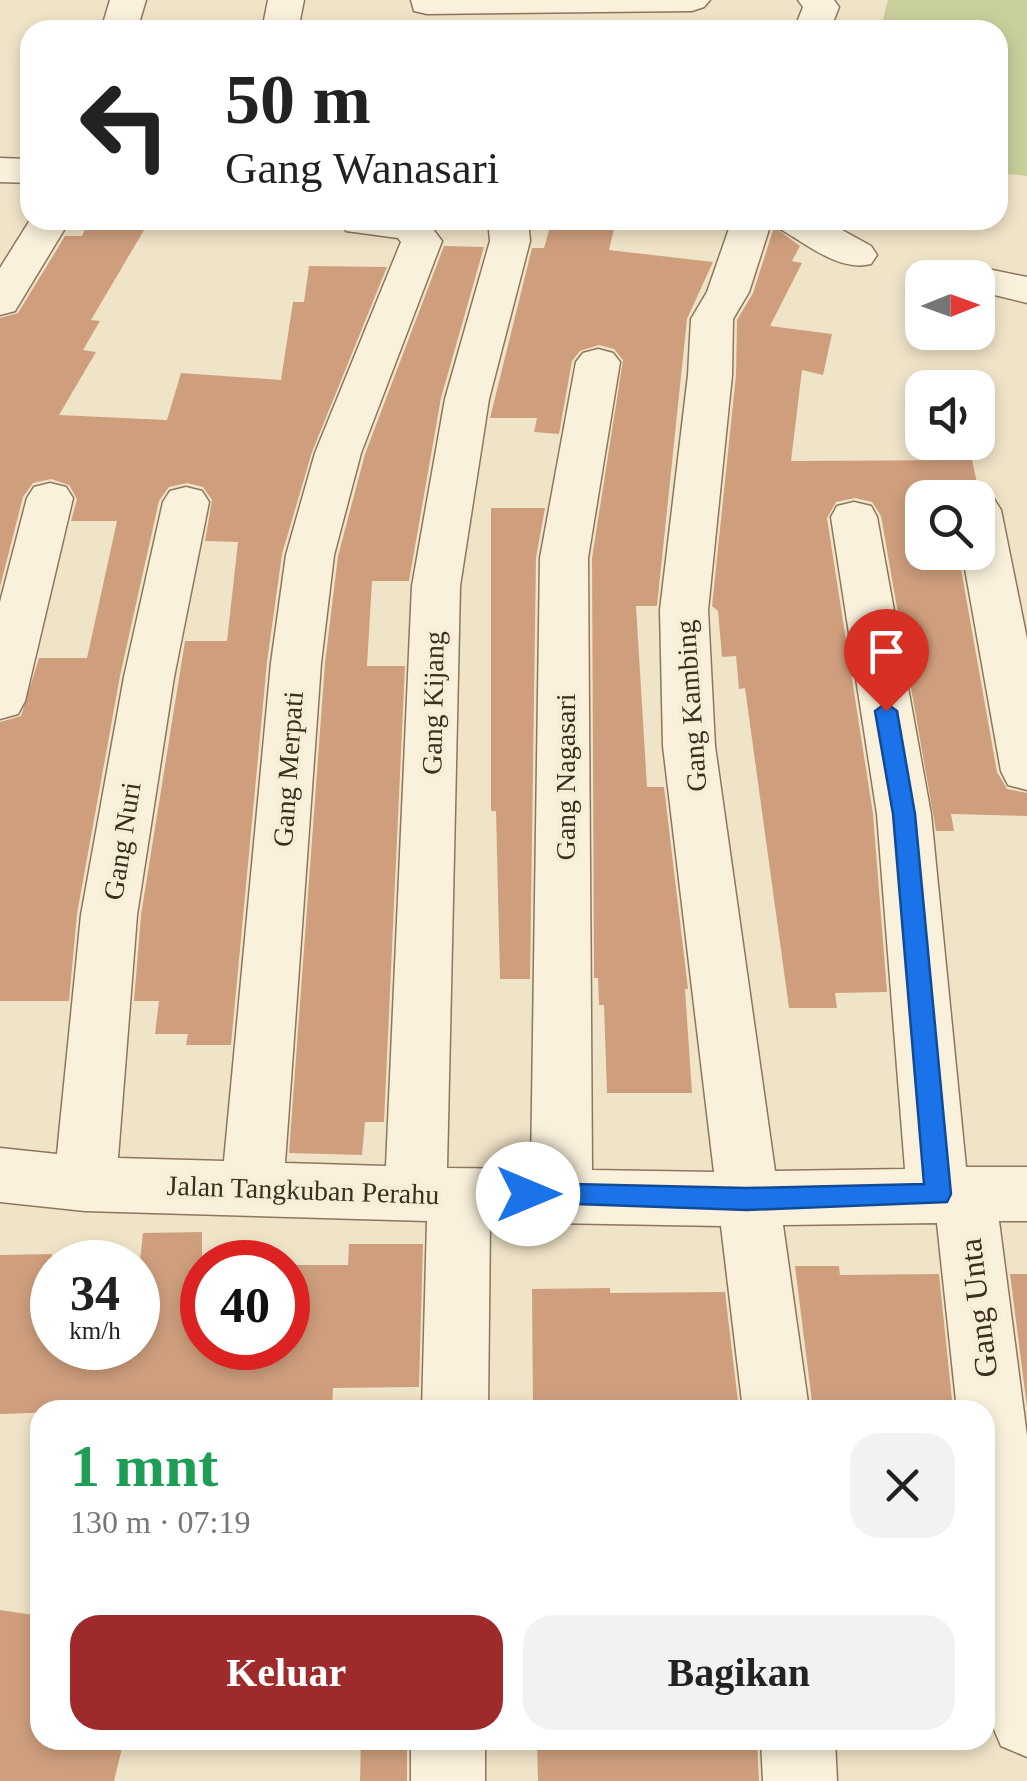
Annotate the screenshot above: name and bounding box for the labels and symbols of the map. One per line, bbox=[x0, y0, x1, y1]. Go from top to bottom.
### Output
north arrow bbox=[905, 260, 995, 350]
pin bbox=[844, 609, 929, 712]
street label: Gang Kambing bbox=[670, 619, 712, 793]
street label: Gang Kijang bbox=[416, 631, 450, 775]
street label: Gang Merpati bbox=[267, 690, 309, 848]
street label: Gang Nagasari bbox=[550, 693, 581, 861]
street label: Gang Nuri bbox=[97, 780, 147, 902]
position arrow bbox=[476, 1142, 580, 1246]
street label: Jalan Tangkuban Perahu bbox=[166, 1170, 440, 1210]
street label: Gang Unta bbox=[952, 1237, 1004, 1379]
speed limit sign: 40 bbox=[180, 1240, 310, 1370]

